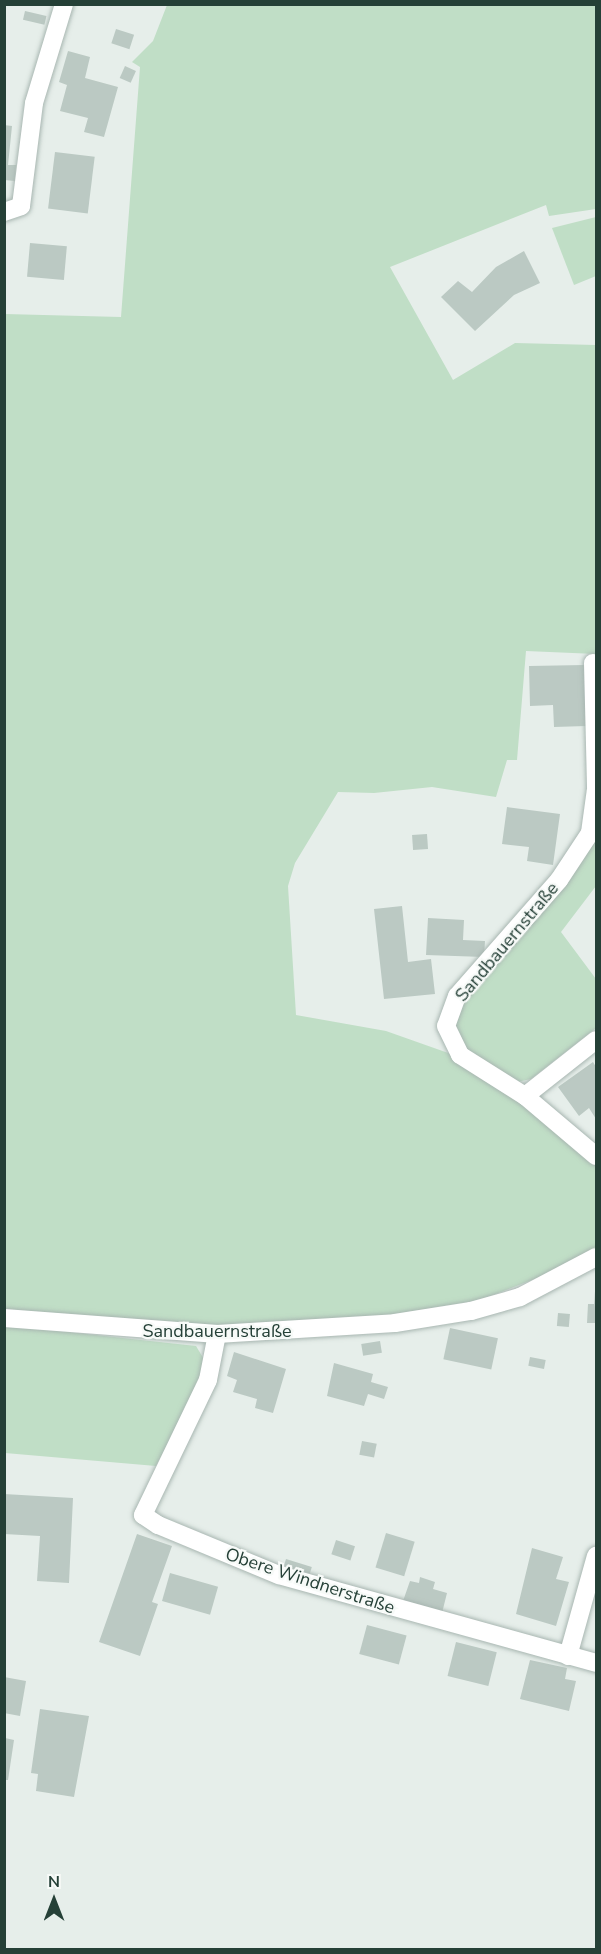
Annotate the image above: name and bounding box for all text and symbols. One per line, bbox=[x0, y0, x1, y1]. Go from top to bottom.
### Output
street label: Sandbauernstraße bbox=[451, 878, 563, 1006]
street label: Sandbauernstraße bbox=[142, 1320, 292, 1342]
street label: Obere Windnerstraße bbox=[223, 1543, 397, 1619]
north arrow bbox=[24, 1870, 84, 1930]
text: N bbox=[48, 1871, 60, 1893]

